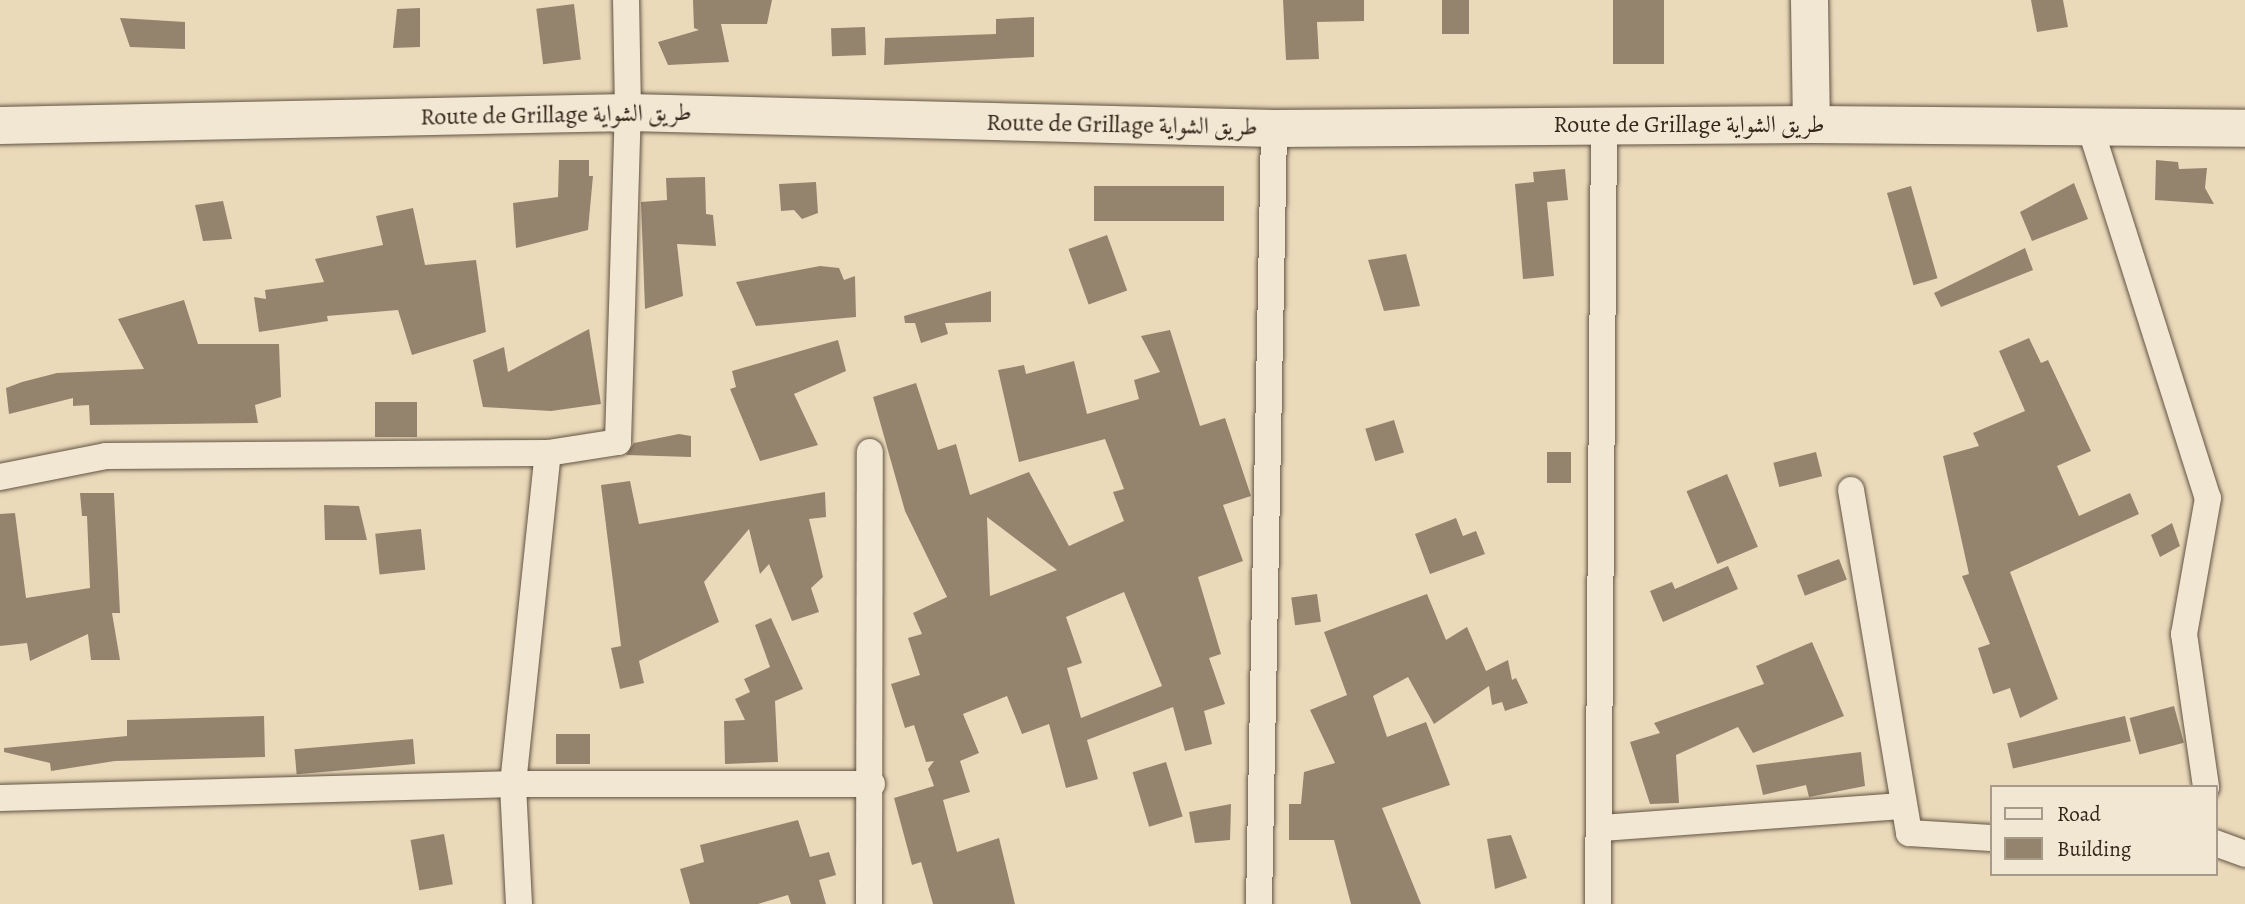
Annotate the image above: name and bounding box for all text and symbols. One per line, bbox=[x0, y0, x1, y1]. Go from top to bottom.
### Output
street label: Route de Grillage طريق الشواية bbox=[420, 98, 692, 132]
street label: Route de Grillage طريق الشواية bbox=[986, 108, 1258, 142]
street label: Route de Grillage طريق الشواية bbox=[1553, 111, 1825, 139]
legend bbox=[1990, 785, 2217, 876]
text: Road bbox=[2057, 800, 2101, 828]
text: Building bbox=[2057, 835, 2131, 863]

